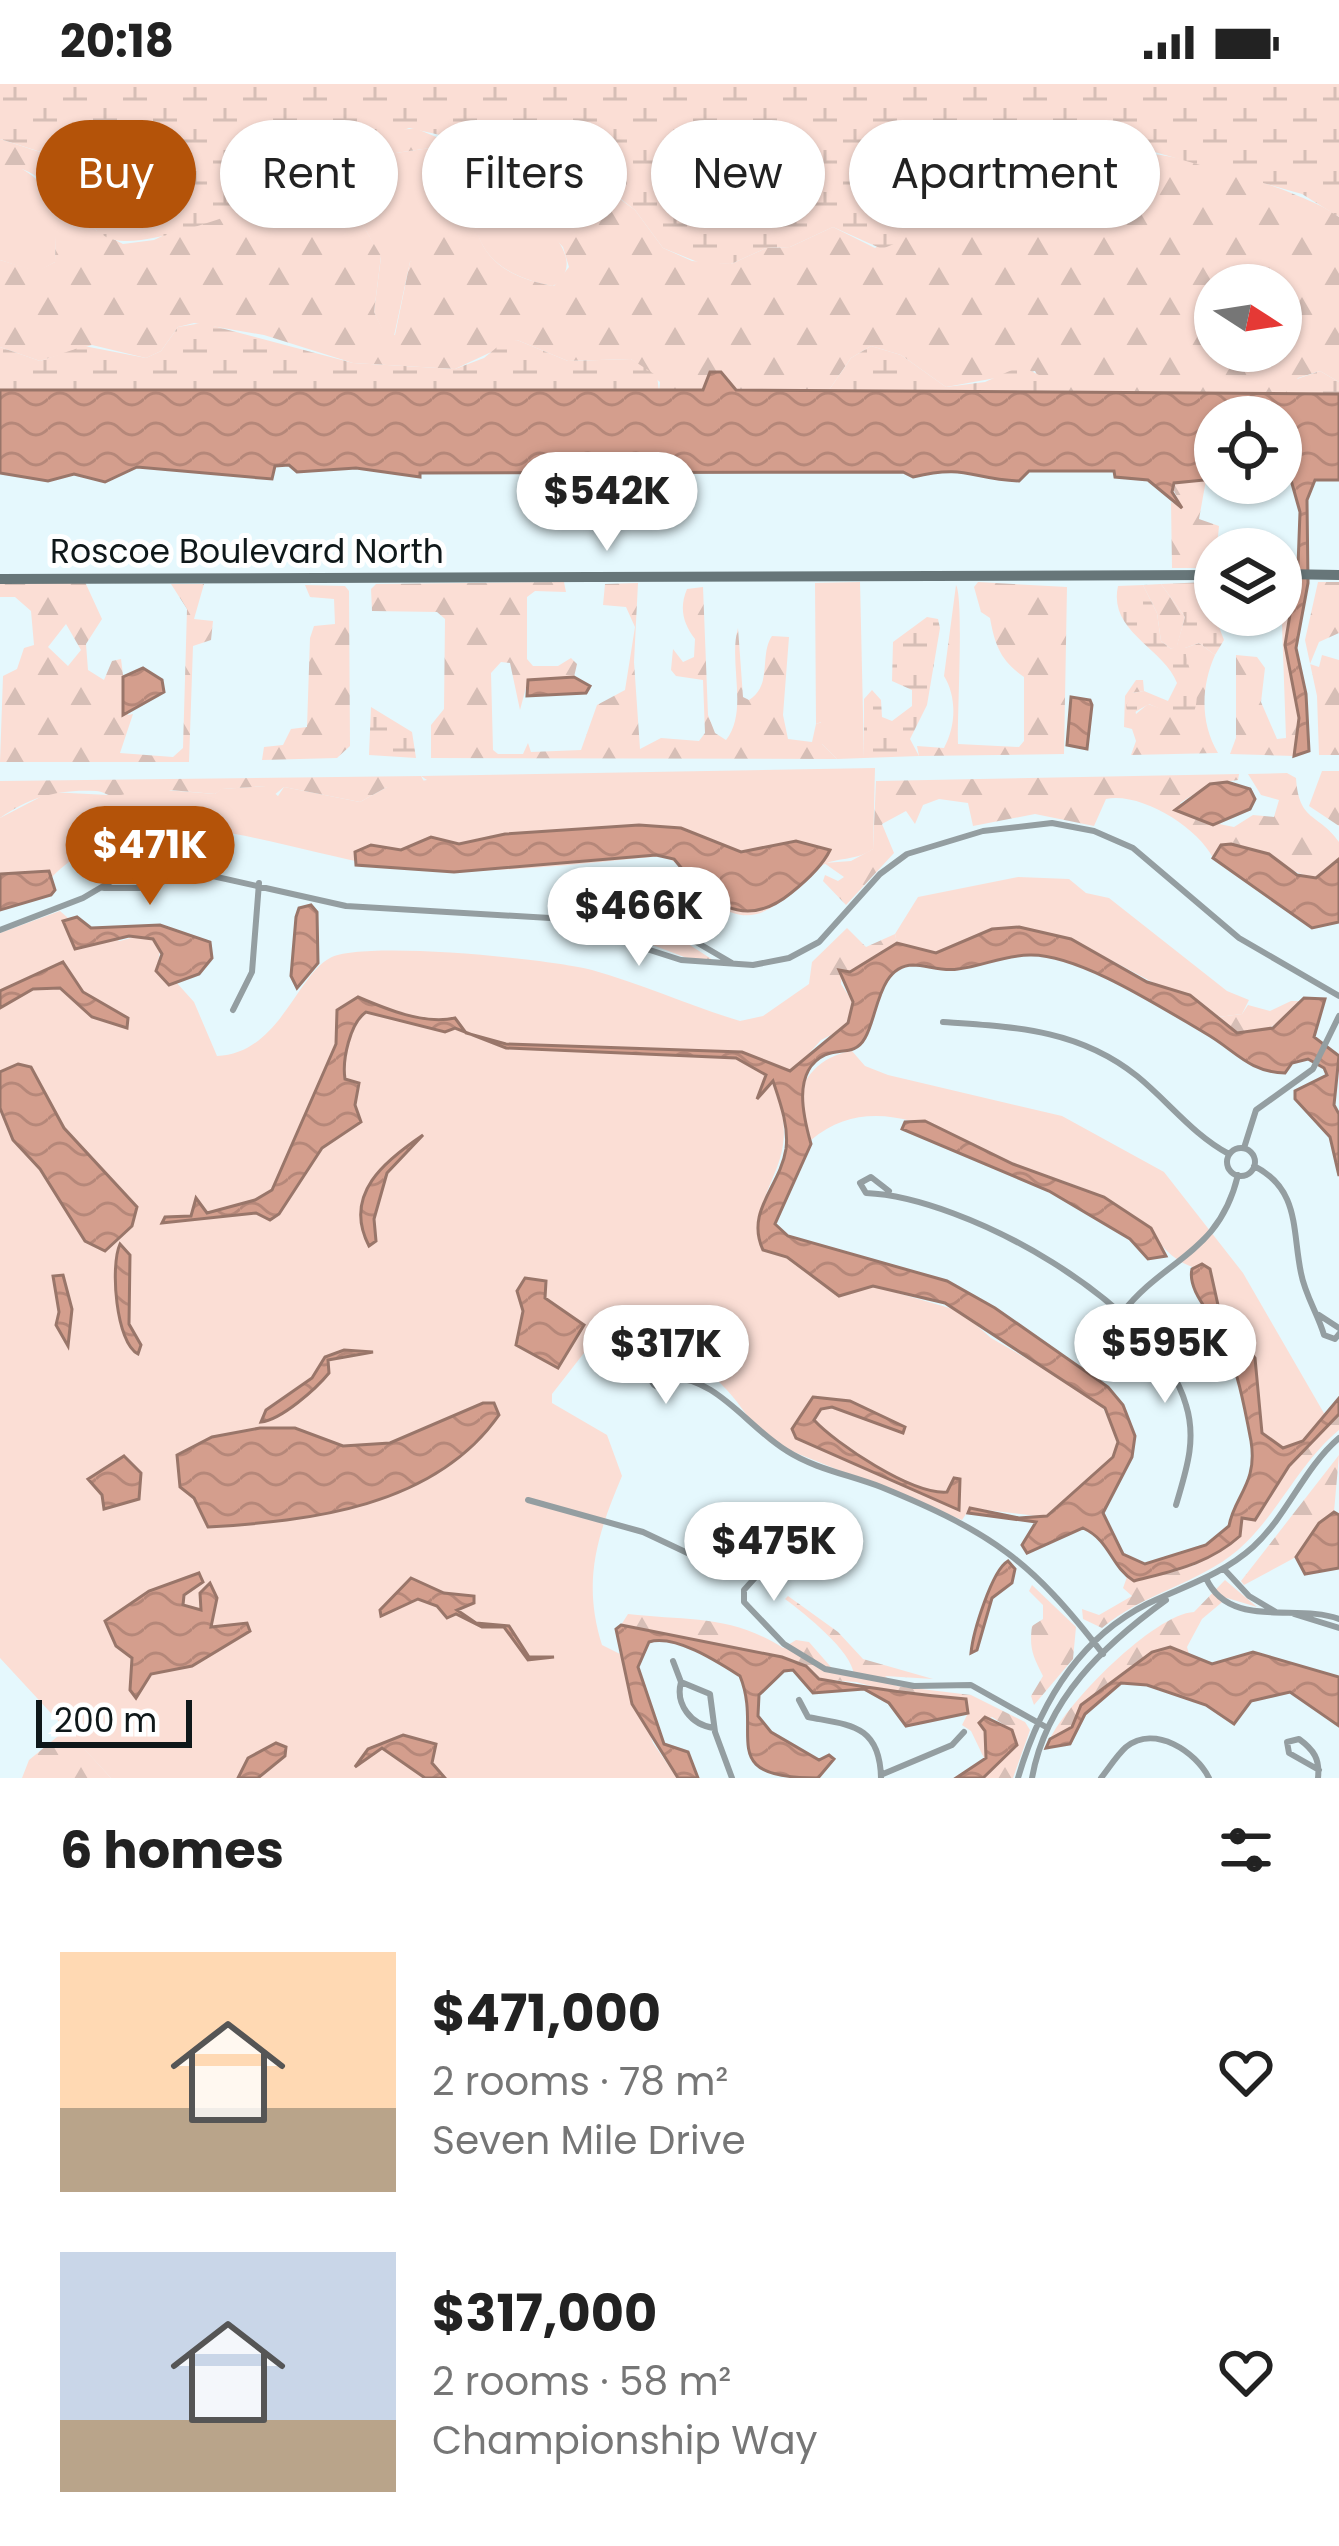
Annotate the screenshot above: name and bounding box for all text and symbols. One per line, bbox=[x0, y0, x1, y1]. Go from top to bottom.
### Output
text: 20:18 bbox=[60, 10, 174, 73]
chip: Buy bbox=[36, 120, 196, 228]
chip: Rent bbox=[220, 120, 398, 228]
chip: Filters bbox=[422, 120, 627, 228]
chip: New bbox=[651, 120, 825, 228]
chip: Apartment bbox=[849, 120, 1160, 228]
north arrow bbox=[1194, 264, 1302, 372]
map controls bbox=[1194, 264, 1302, 636]
button: locate bbox=[1194, 396, 1302, 504]
pin: $542K bbox=[523, 452, 691, 554]
text: $542K bbox=[544, 463, 670, 518]
street label: Roscoe Boulevard North bbox=[50, 528, 444, 575]
button: layers bbox=[1194, 528, 1302, 636]
pin: $471K bbox=[66, 806, 234, 908]
text: $471K bbox=[93, 817, 207, 872]
pin: $466K bbox=[555, 867, 723, 969]
text: $466K bbox=[575, 878, 703, 933]
pin: $595K bbox=[1081, 1304, 1249, 1406]
pin: $317K bbox=[582, 1305, 750, 1407]
text: $595K bbox=[1101, 1315, 1229, 1370]
text: $317K bbox=[610, 1316, 722, 1371]
pin: $475K bbox=[690, 1502, 858, 1604]
text: $475K bbox=[711, 1513, 837, 1568]
scale bar bbox=[36, 1694, 192, 1747]
text: 200 m bbox=[54, 1697, 157, 1744]
text: 6 homes bbox=[60, 1814, 284, 1886]
icon: filters bbox=[1213, 1817, 1279, 1883]
text: $471,000 bbox=[432, 1977, 661, 2049]
icon: home bbox=[156, 2000, 300, 2144]
icon: heart bbox=[1213, 2039, 1279, 2105]
text: 2 rooms · 78 m² bbox=[432, 2054, 728, 2109]
text: Seven Mile Drive bbox=[432, 2113, 746, 2168]
text: $317,000 bbox=[432, 2277, 657, 2349]
icon: home bbox=[156, 2300, 300, 2444]
icon: heart bbox=[1213, 2339, 1279, 2405]
text: 2 rooms · 58 m² bbox=[432, 2354, 731, 2409]
text: Championship Way bbox=[432, 2413, 818, 2468]

